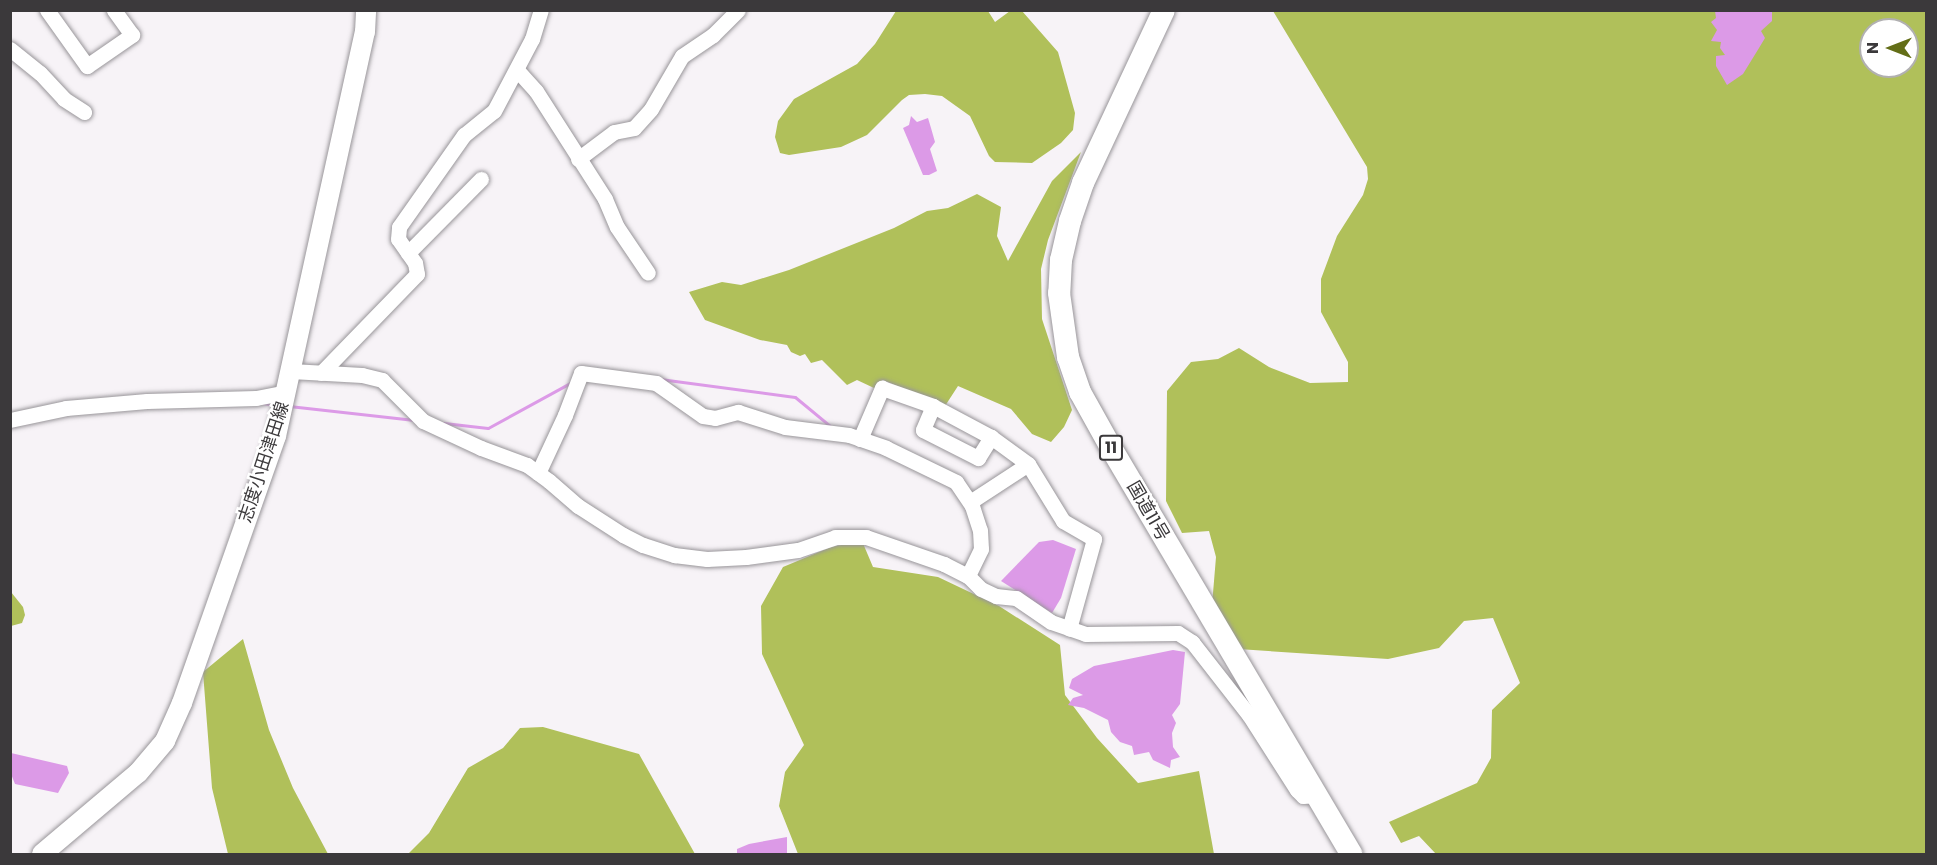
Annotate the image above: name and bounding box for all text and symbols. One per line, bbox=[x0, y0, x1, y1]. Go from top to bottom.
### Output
north arrow bbox=[1859, 18, 1919, 78]
text: N bbox=[1861, 42, 1884, 54]
street label: 志度小田津田線 bbox=[234, 399, 294, 525]
road number: 11 bbox=[1098, 435, 1124, 461]
street label: 国道11号 bbox=[1122, 477, 1174, 545]

